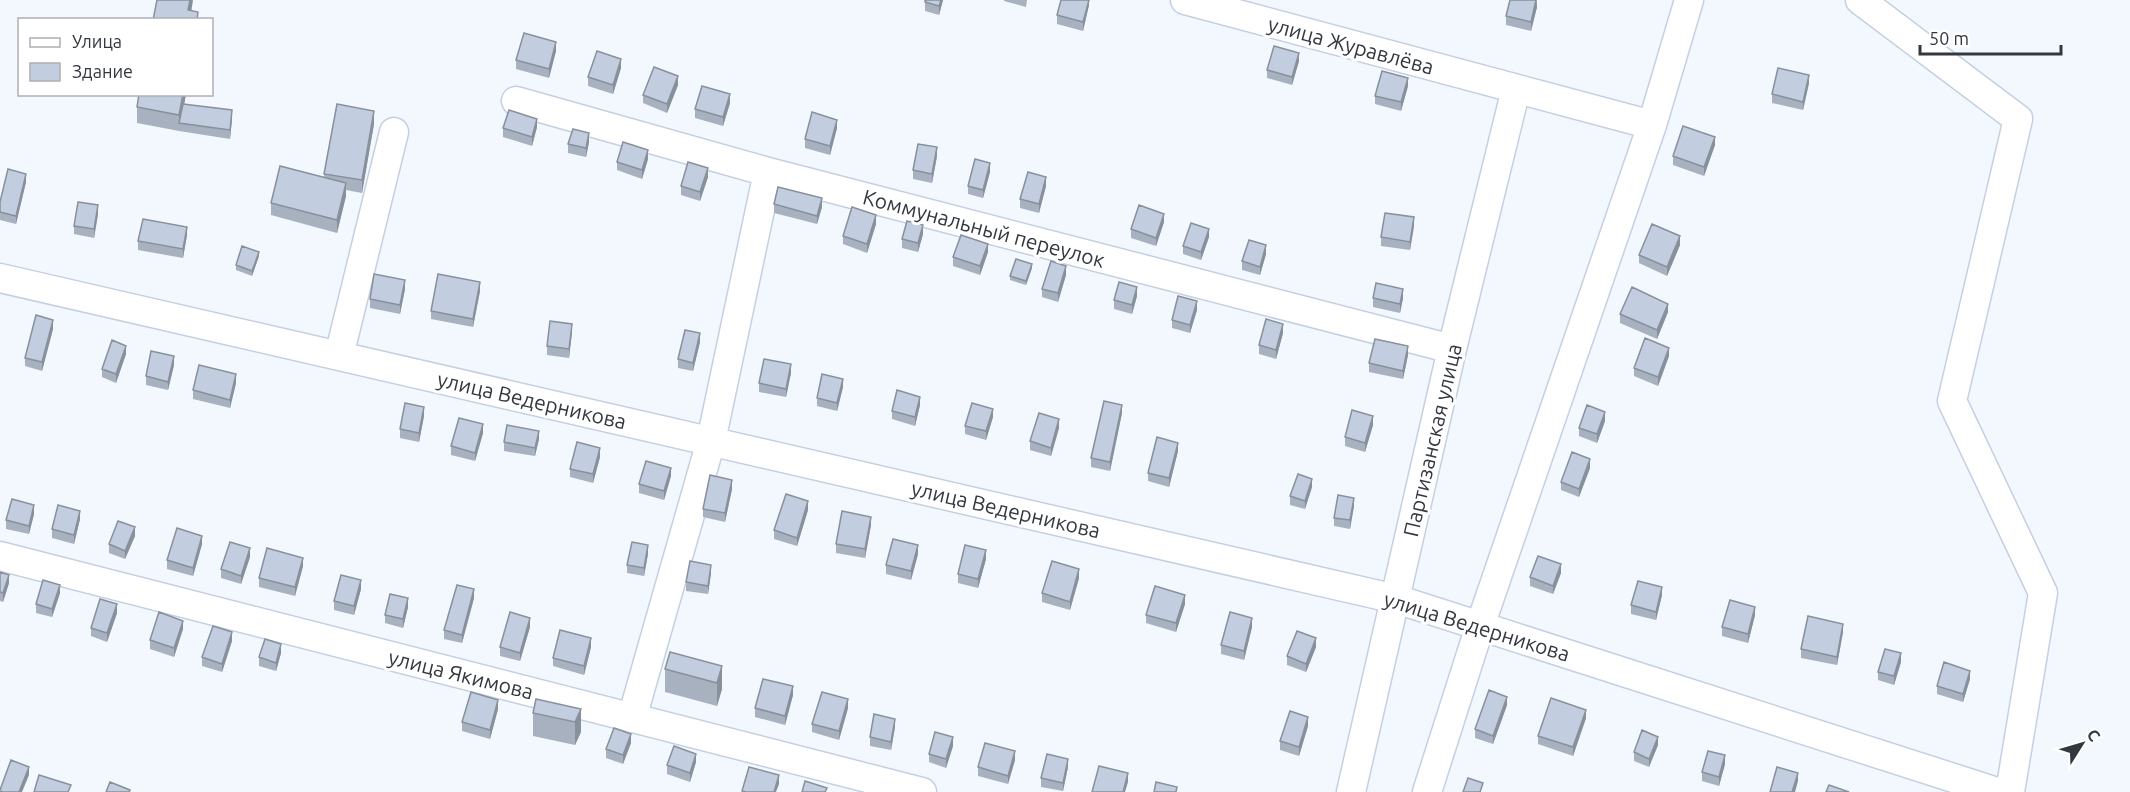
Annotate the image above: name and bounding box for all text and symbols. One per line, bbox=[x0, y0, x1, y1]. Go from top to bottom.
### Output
street label: улица Журавлёва bbox=[1265, 11, 1437, 79]
legend bbox=[18, 18, 213, 96]
scale bar bbox=[1920, 18, 2061, 56]
text: 50 m bbox=[1929, 28, 1969, 48]
text: Улица bbox=[72, 31, 122, 51]
text: Здание bbox=[72, 61, 133, 81]
street label: Коммунальный переулок bbox=[860, 184, 1108, 272]
street label: Партизанская улица bbox=[1398, 341, 1466, 539]
street label: улица Ведерникова bbox=[435, 367, 629, 433]
street label: улица Ведерникова bbox=[909, 476, 1103, 542]
street label: улица Ведерникова bbox=[1381, 586, 1573, 666]
street label: улица Якимова bbox=[386, 644, 536, 704]
north arrow bbox=[2052, 714, 2112, 774]
text: С bbox=[2084, 725, 2104, 744]

